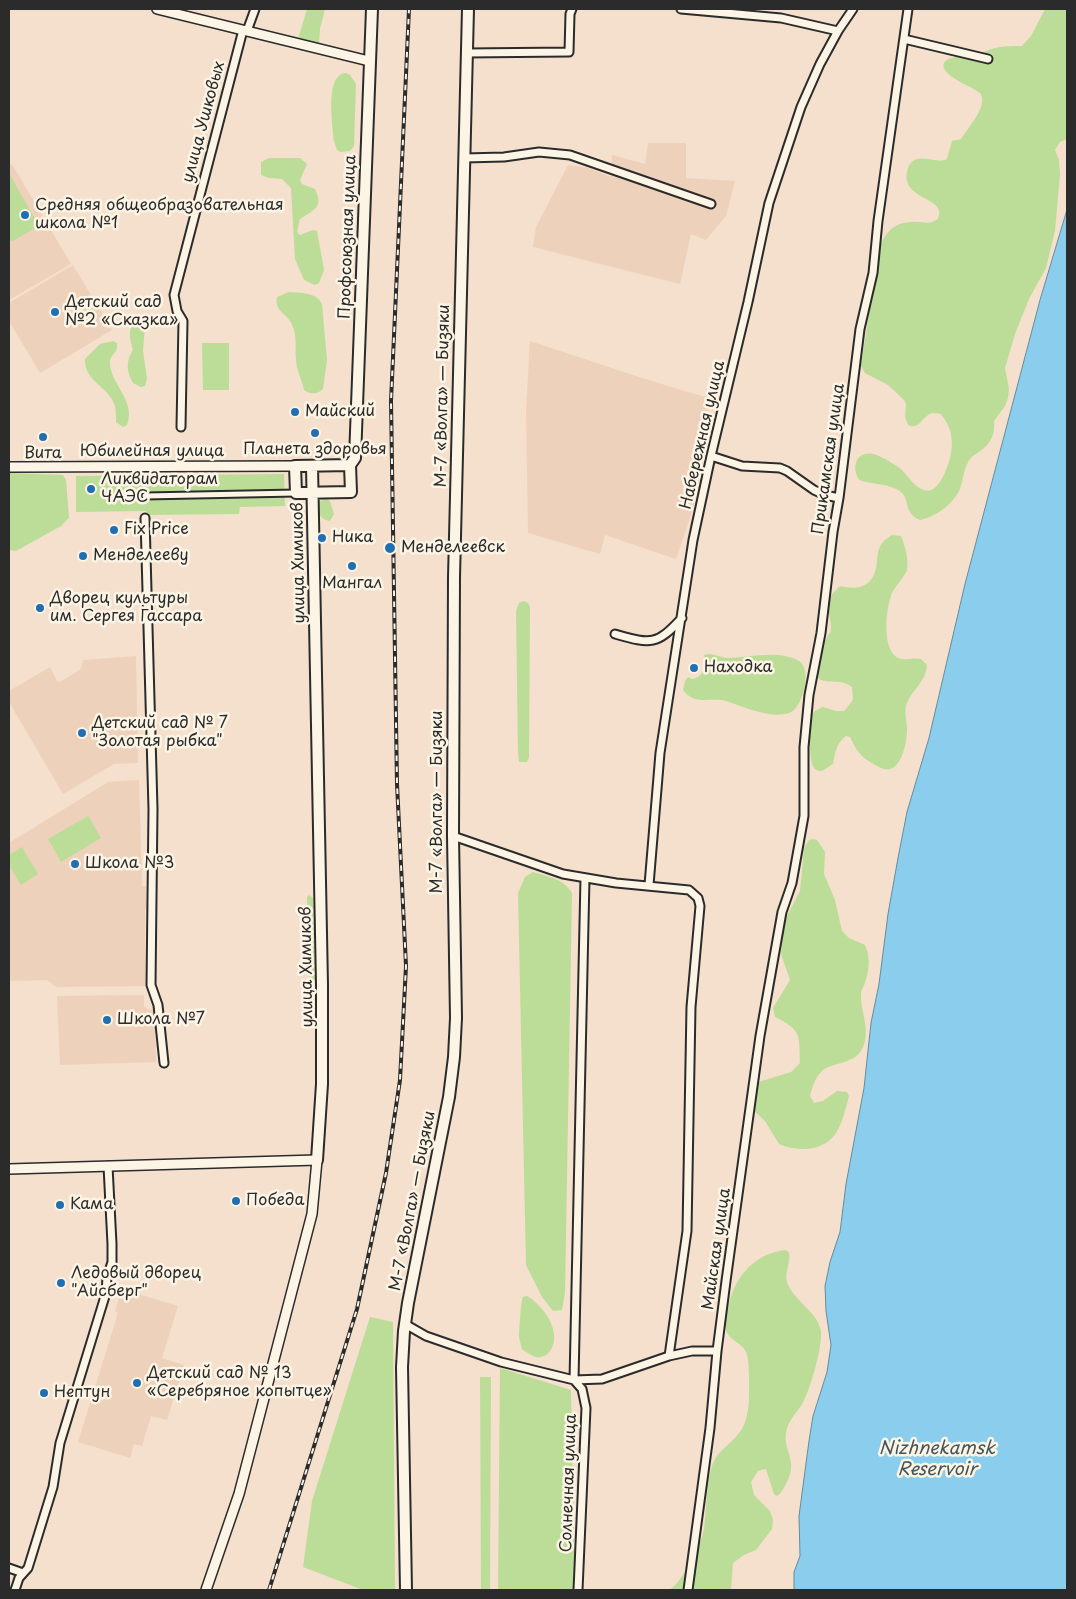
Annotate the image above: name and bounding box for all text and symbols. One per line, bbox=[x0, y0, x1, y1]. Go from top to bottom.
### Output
street label: улица Ушковых bbox=[179, 59, 229, 185]
street label: Профсоюзная улица bbox=[336, 154, 360, 320]
place label: Средняя общеобразовательная школа №1 bbox=[35, 196, 284, 234]
marker: Средняя общеобразовательная школа №1 bbox=[19, 209, 31, 221]
place label: Детский сад №2 «Сказка» bbox=[65, 293, 178, 331]
street label: М-7 «Волга» — Бизяки bbox=[432, 304, 454, 488]
marker: Детский сад №2 «Сказка» bbox=[49, 306, 61, 318]
street label: Набережная улица bbox=[677, 359, 729, 511]
street label: Прикамская улица bbox=[809, 382, 849, 536]
place label: Майский bbox=[305, 402, 375, 422]
marker: Майский bbox=[289, 406, 301, 418]
marker: Планета здоровья bbox=[309, 427, 321, 439]
marker: Вита bbox=[37, 431, 49, 443]
place label: Планета здоровья bbox=[243, 440, 387, 460]
street label: Юбилейная улица bbox=[80, 442, 224, 462]
place label: Вита bbox=[24, 444, 62, 464]
place label: Ликвидаторам ЧАЭС bbox=[101, 470, 218, 508]
marker: Ликвидаторам ЧАЭС bbox=[85, 483, 97, 495]
street label: улица Химиков bbox=[288, 502, 310, 624]
place label: Fix Price bbox=[124, 520, 189, 540]
marker: Fix Price bbox=[108, 524, 120, 536]
place label: Ника bbox=[332, 528, 373, 548]
marker: Ника bbox=[316, 532, 328, 544]
place label: Менделеевск bbox=[401, 538, 505, 558]
marker: Менделеевск bbox=[383, 541, 397, 555]
place label: Менделееву bbox=[93, 546, 189, 566]
marker: Менделееву bbox=[77, 550, 89, 562]
marker: Мангал bbox=[346, 560, 358, 572]
place label: Мангал bbox=[322, 574, 382, 594]
place label: Дворец культуры им. Сергея Гассара bbox=[50, 589, 202, 627]
marker: Дворец культуры им. Сергея Гассара bbox=[34, 602, 46, 614]
place label: Находка bbox=[704, 658, 773, 678]
marker: Находка bbox=[688, 662, 700, 674]
street label: М-7 «Волга» — Бизяки bbox=[428, 710, 448, 894]
place label: Детский сад № 7 "Золотая рыбка" bbox=[92, 714, 228, 752]
marker: Детский сад № 7 "Золотая рыбка" bbox=[76, 727, 88, 739]
place label: Школа №3 bbox=[85, 854, 174, 874]
marker: Школа №3 bbox=[69, 858, 81, 870]
street label: улица Химиков bbox=[296, 906, 318, 1028]
place label: Школа №7 bbox=[117, 1010, 205, 1030]
marker: Школа №7 bbox=[101, 1014, 113, 1026]
street label: М-7 «Волга» — Бизяки bbox=[386, 1109, 440, 1293]
street label: Майская улица bbox=[699, 1187, 735, 1311]
place label: Победа bbox=[246, 1191, 304, 1211]
place label: Кама bbox=[70, 1195, 113, 1215]
marker: Победа bbox=[230, 1195, 242, 1207]
marker: Кама bbox=[54, 1199, 66, 1211]
place label: Ледовый дворец "Айсберг" bbox=[71, 1264, 201, 1302]
marker: Ледовый дворец "Айсберг" bbox=[55, 1277, 67, 1289]
place label: Детский сад № 13 «Серебряное копытце» bbox=[147, 1364, 332, 1402]
marker: Детский сад № 13 «Серебряное копытце» bbox=[131, 1377, 143, 1389]
place label: Нептун bbox=[54, 1383, 110, 1403]
marker: Нептун bbox=[38, 1387, 50, 1399]
street label: Солнечная улица bbox=[557, 1413, 581, 1553]
water label: Nizhnekamsk Reservoir bbox=[879, 1438, 995, 1480]

